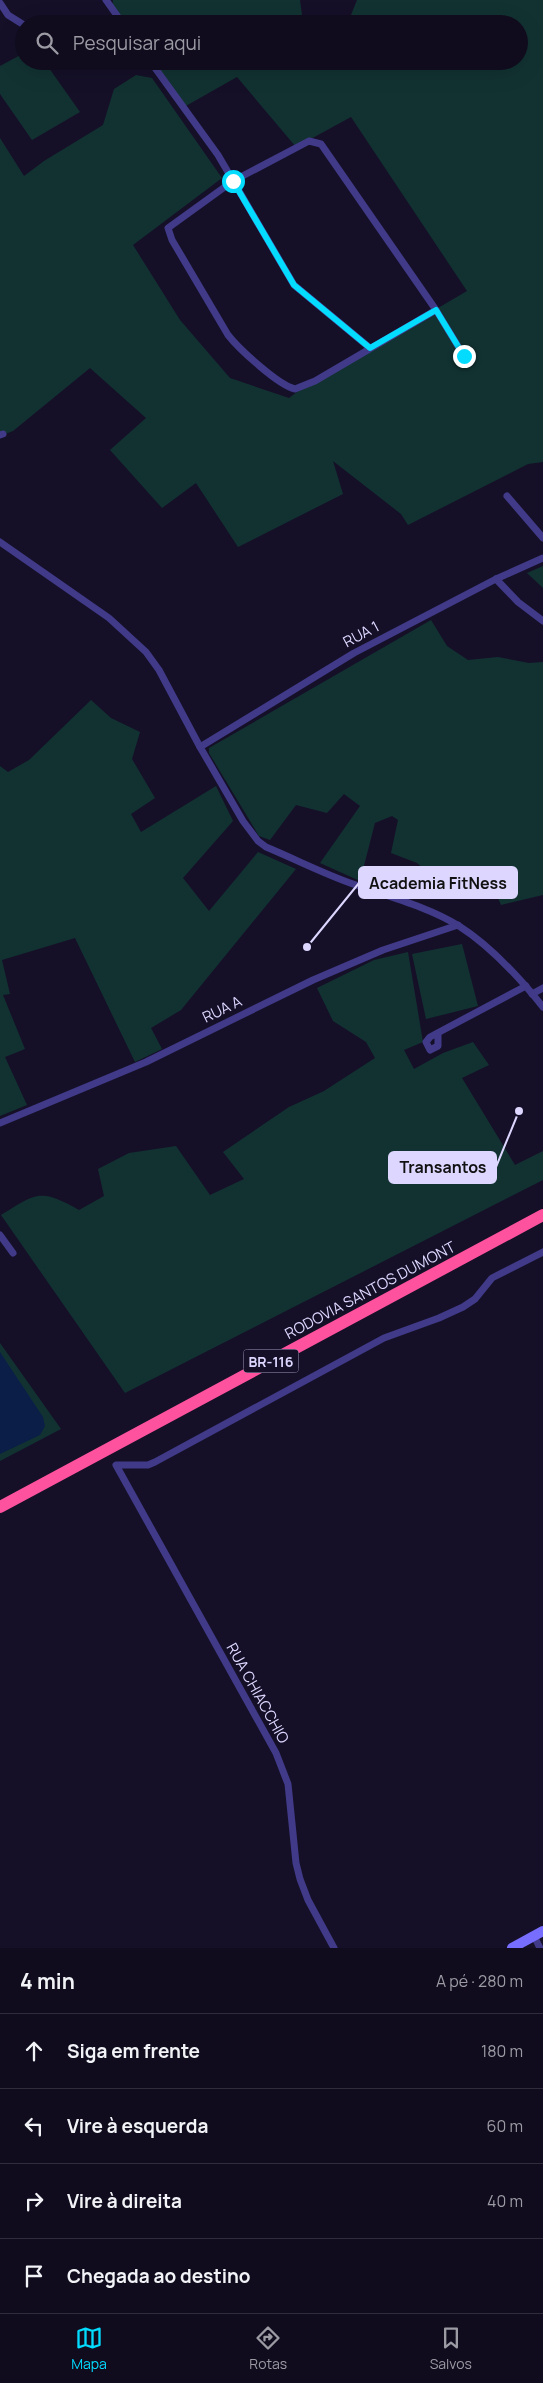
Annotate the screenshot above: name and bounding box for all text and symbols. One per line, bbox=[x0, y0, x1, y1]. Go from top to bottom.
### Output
search box bbox=[15, 15, 528, 70]
icon: search bbox=[33, 29, 61, 57]
text: Pesquisar aqui bbox=[73, 30, 201, 56]
route start bbox=[222, 170, 245, 193]
route end bbox=[453, 345, 476, 368]
street label: RUA 1 bbox=[339, 616, 383, 652]
callout: Academia FitNess bbox=[359, 867, 517, 898]
text: Academia FitNess bbox=[369, 872, 507, 894]
street label: RUA A bbox=[199, 990, 246, 1028]
callout: Transantos bbox=[389, 1152, 496, 1183]
text: Transantos bbox=[399, 1156, 487, 1178]
street label: RODOVIA SANTOS DUMONT bbox=[281, 1236, 459, 1344]
road number: BR-116 bbox=[244, 1350, 298, 1372]
street label: RUA CHIACCHIO bbox=[222, 1639, 294, 1747]
text: 4 min bbox=[20, 1967, 75, 1995]
text: A pé · 280 m bbox=[436, 1970, 523, 1992]
icon: ahead bbox=[20, 2037, 48, 2065]
text: Siga em frente bbox=[67, 2038, 200, 2064]
text: 180 m bbox=[481, 2040, 523, 2062]
icon: left bbox=[20, 2112, 48, 2140]
text: Vire à esquerda bbox=[67, 2113, 208, 2139]
text: 60 m bbox=[487, 2115, 523, 2137]
icon: right bbox=[20, 2187, 48, 2215]
text: Vire à direita bbox=[67, 2188, 182, 2214]
text: 40 m bbox=[487, 2190, 523, 2212]
icon: arrive bbox=[20, 2262, 48, 2290]
text: Chegada ao destino bbox=[67, 2263, 250, 2289]
tab: Mapa bbox=[71, 2324, 107, 2373]
tab: Rotas bbox=[249, 2324, 287, 2373]
tab: Salvos bbox=[430, 2324, 472, 2373]

